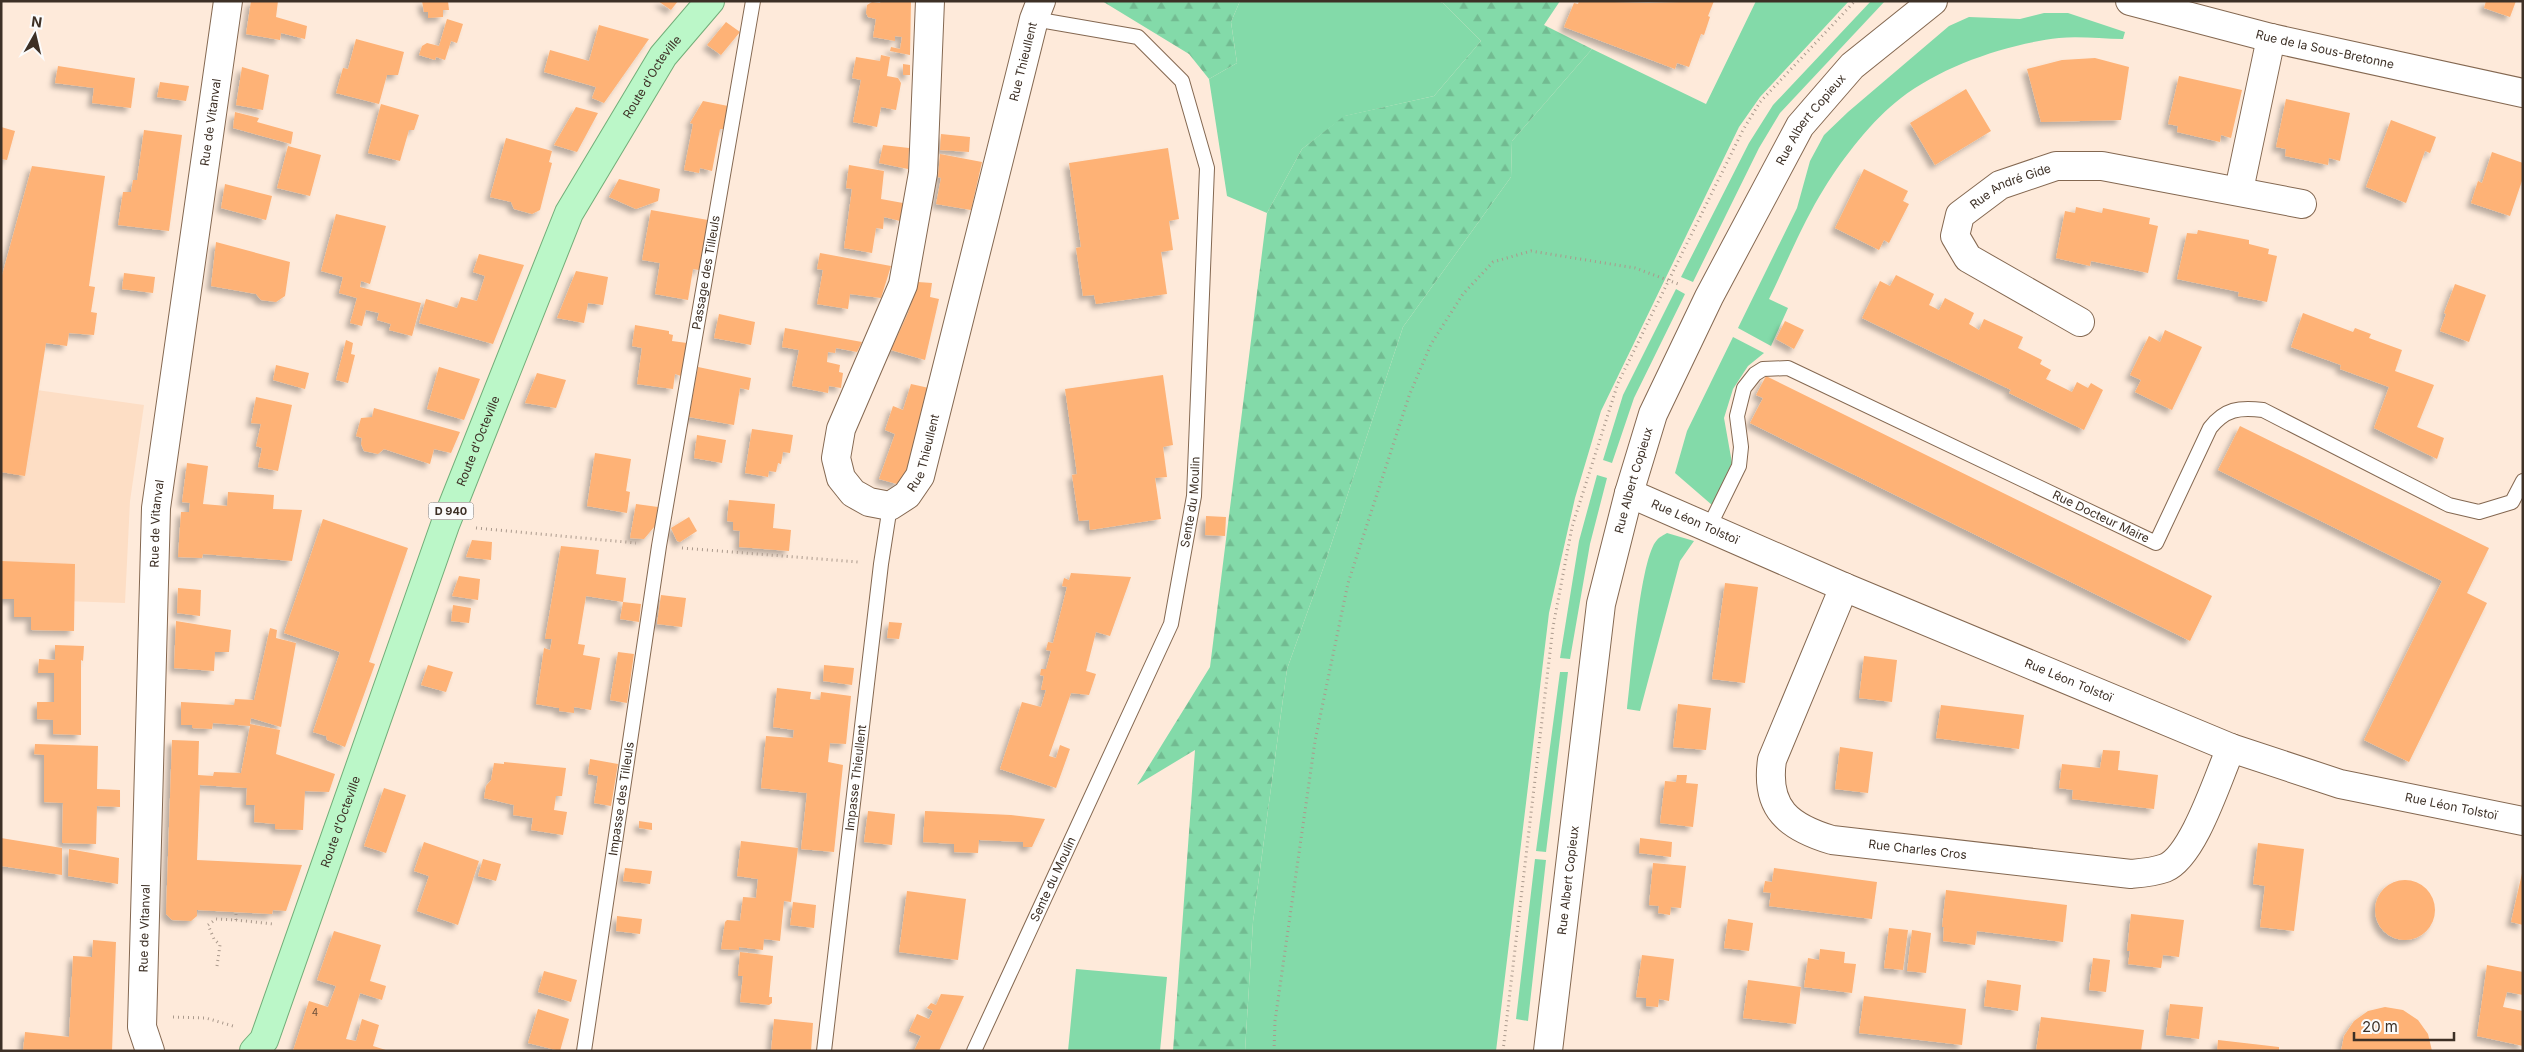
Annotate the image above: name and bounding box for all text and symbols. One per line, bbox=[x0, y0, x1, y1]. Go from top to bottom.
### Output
north arrow bbox=[10, 10, 60, 60]
text: N bbox=[30, 12, 43, 31]
street label: Rue Thieullent bbox=[1006, 20, 1040, 103]
street label: Rue de la Sous-Bretonne bbox=[2254, 26, 2396, 72]
street label: Route d'Octeville bbox=[619, 32, 684, 121]
street label: Rue Albert Copieux bbox=[1773, 70, 1849, 168]
street label: Rue de Vitanval bbox=[197, 78, 224, 167]
street label: Rue André Gide bbox=[1967, 160, 2053, 212]
street label: Passage des Tilleuls bbox=[688, 214, 723, 331]
street label: Route d'Octeville bbox=[453, 394, 503, 488]
street label: Rue Thieullent bbox=[904, 412, 942, 494]
street label: Rue Albert Copieux bbox=[1611, 425, 1656, 535]
street label: Sente du Moulin bbox=[1177, 456, 1203, 549]
street label: Rue de Vitanval bbox=[146, 479, 167, 568]
street label: Rue Docteur Maire bbox=[2050, 487, 2152, 546]
street label: Rue Léon Tolstoï bbox=[1649, 496, 1742, 547]
road number: D 940 bbox=[428, 502, 474, 520]
street label: Rue Léon Tolstoï bbox=[2023, 655, 2116, 705]
street label: Impasse Thieullent bbox=[842, 724, 869, 832]
street label: Impasse des Tilleuls bbox=[605, 741, 637, 857]
street label: Route d'Octeville bbox=[317, 774, 363, 870]
street label: Rue Léon Tolstoï bbox=[2404, 789, 2500, 823]
street label: Rue Albert Copieux bbox=[1554, 824, 1582, 935]
street label: Sente du Moulin bbox=[1027, 834, 1079, 924]
street label: Rue Charles Cros bbox=[1868, 836, 1968, 862]
street label: Rue de Vitanval bbox=[135, 884, 153, 973]
house number: 4 bbox=[312, 1006, 318, 1018]
scale bar bbox=[2354, 1010, 2454, 1042]
text: 20 m bbox=[2362, 1017, 2398, 1036]

